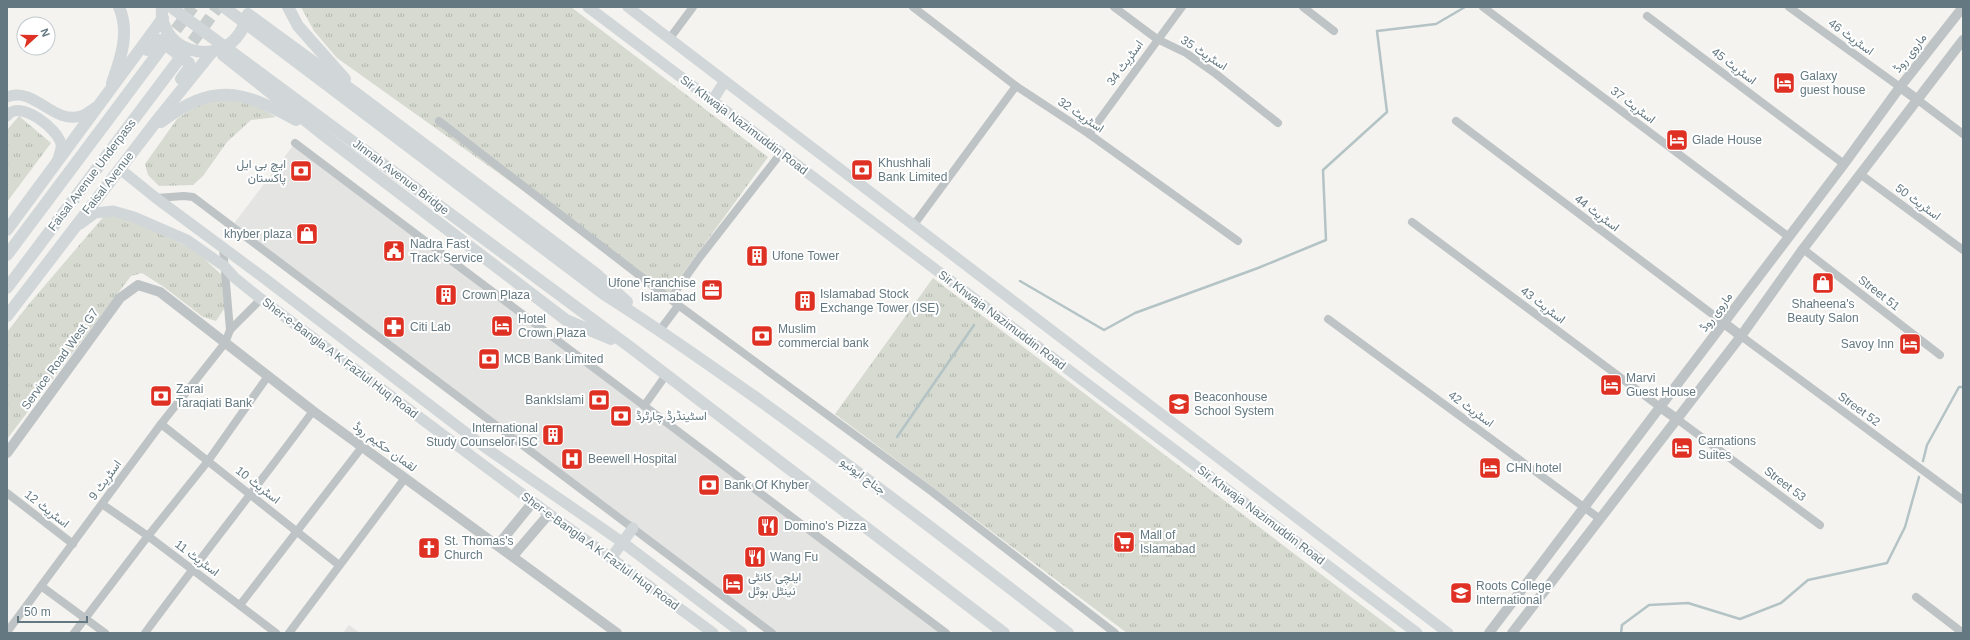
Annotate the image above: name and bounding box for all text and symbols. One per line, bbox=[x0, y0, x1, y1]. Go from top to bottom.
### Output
north arrow bbox=[16, 16, 56, 56]
street label: اسٹریٹ 46 bbox=[1825, 16, 1876, 59]
text: N bbox=[38, 27, 52, 38]
street label: ماروی روڈ bbox=[1890, 31, 1930, 76]
street label: اسٹریٹ 35 bbox=[1178, 33, 1230, 74]
street label: اسٹریٹ 34 bbox=[1104, 38, 1147, 89]
street label: اسٹریٹ 45 bbox=[1708, 45, 1759, 88]
place label: Galaxy guest house bbox=[1800, 69, 1866, 97]
hotel icon: Galaxy guest house bbox=[1771, 70, 1797, 96]
street label: Sir Khwaja Nazimuddin Road bbox=[677, 72, 811, 178]
street label: اسٹریٹ 37 bbox=[1607, 84, 1658, 127]
street label: اسٹریٹ 32 bbox=[1055, 95, 1107, 136]
street label: Faisal Avenue Underpass bbox=[45, 116, 139, 234]
hotel icon: Glade House bbox=[1664, 127, 1690, 153]
place label: Glade House bbox=[1692, 133, 1762, 147]
street label: Jinnah Avenue Bridge bbox=[350, 136, 452, 218]
street label: Faisal Avenue bbox=[79, 149, 137, 217]
place label: Khushhali Bank Limited bbox=[878, 156, 947, 184]
place label: ایچ بی ایل پاکستان bbox=[237, 157, 286, 186]
bank icon: Khushhali Bank Limited bbox=[849, 157, 875, 183]
bank icon: ایچ بی ایل پاکستان bbox=[288, 158, 314, 184]
street label: اسٹریٹ 50 bbox=[1892, 181, 1943, 224]
street label: اسٹریٹ 44 bbox=[1571, 192, 1622, 235]
shop icon: khyber plaza bbox=[294, 221, 320, 247]
place label: khyber plaza bbox=[224, 227, 292, 241]
place label: Nadra Fast Track Service bbox=[410, 237, 483, 265]
public building icon: Nadra Fast Track Service bbox=[381, 238, 407, 264]
building icon: Ufone Tower bbox=[744, 243, 770, 269]
place label: Ufone Tower bbox=[772, 249, 839, 263]
street label: Sir Khwaja Nazimuddin Road bbox=[935, 267, 1069, 373]
shop icon: Shaheena's Beauty Salon bbox=[1810, 270, 1836, 296]
street label: Street 51 bbox=[1856, 272, 1903, 314]
place label: Ufone Franchise Islamabad bbox=[608, 276, 696, 304]
office icon: Ufone Franchise Islamabad bbox=[699, 277, 725, 303]
building icon: Crown Plaza bbox=[433, 282, 459, 308]
street label: اسٹریٹ 43 bbox=[1517, 284, 1568, 327]
place label: Islamabad Stock Exchange Tower (ISE) bbox=[820, 287, 939, 315]
place label: Crown Plaza bbox=[462, 288, 530, 302]
building icon: Islamabad Stock Exchange Tower (ISE) bbox=[792, 288, 818, 314]
street label: ماروی روڈ bbox=[1697, 290, 1736, 335]
street label: Sher-e-Bangla A K Fazlul Huq Road bbox=[259, 295, 421, 421]
place label: Shaheena's Beauty Salon bbox=[1787, 297, 1859, 325]
street label: Service Road West G7 bbox=[19, 305, 102, 412]
place label: Hotel Crown Plaza bbox=[518, 312, 586, 340]
hotel icon: Hotel Crown Plaza bbox=[489, 313, 515, 339]
pharmacy icon: Citi Lab bbox=[381, 314, 407, 340]
place label: Citi Lab bbox=[410, 320, 451, 334]
place label: Muslim commercial bank bbox=[778, 322, 870, 350]
bank icon: Muslim commercial bank bbox=[749, 323, 775, 349]
hotel icon: Savoy Inn bbox=[1897, 331, 1923, 357]
place label: Savoy Inn bbox=[1841, 337, 1894, 351]
bank icon: MCB Bank Limited bbox=[476, 346, 502, 372]
place label: MCB Bank Limited bbox=[504, 352, 603, 366]
place label: Marvi Guest House bbox=[1626, 371, 1696, 399]
hotel icon: Marvi Guest House bbox=[1598, 372, 1624, 398]
place label: Zarai Taraqiati Bank bbox=[176, 382, 253, 410]
bank icon: Zarai Taraqiati Bank bbox=[148, 383, 174, 409]
bank icon: BankIslami bbox=[586, 387, 612, 413]
street label: اسٹریٹ 42 bbox=[1445, 388, 1496, 431]
street label: Street 52 bbox=[1835, 389, 1883, 429]
place label: Beaconhouse School System bbox=[1194, 390, 1274, 418]
school or university icon: Beaconhouse School System bbox=[1166, 391, 1192, 417]
place label: BankIslami bbox=[525, 393, 584, 407]
bank icon: اسٹینڈرڈ چارٹرڈ bbox=[608, 403, 634, 429]
place label: اسٹینڈرڈ چارٹرڈ bbox=[636, 409, 707, 424]
street label: لقمان حکیم روڈ bbox=[350, 419, 420, 476]
place label: International Study Counselor ISC bbox=[426, 421, 538, 449]
building icon: International Study Counselor ISC bbox=[540, 422, 566, 448]
place label: Carnations Suites bbox=[1698, 434, 1756, 462]
hotel icon: Carnations Suites bbox=[1669, 435, 1695, 461]
hospital icon: Beewell Hospital bbox=[559, 446, 585, 472]
place label: Beewell Hospital bbox=[588, 452, 677, 466]
street label: جناح ایونیو bbox=[836, 455, 888, 499]
hotel icon: CHN hotel bbox=[1477, 455, 1503, 481]
street label: اسٹریٹ 9 bbox=[86, 457, 125, 503]
place label: CHN hotel bbox=[1506, 461, 1561, 475]
street label: Sir Khwaja Nazimuddin Road bbox=[1194, 462, 1328, 568]
street label: اسٹریٹ 10 bbox=[232, 463, 283, 507]
street label: Street 53 bbox=[1761, 464, 1809, 504]
bank icon: Bank Of Khyber bbox=[696, 472, 722, 498]
place label: Bank Of Khyber bbox=[724, 478, 809, 492]
street label: اسٹریٹ 12 bbox=[21, 487, 72, 531]
street label: Sher-e-Bangla A K Fazlul Huq Road bbox=[518, 489, 682, 613]
restaurant icon: Domino's Pizza bbox=[755, 513, 781, 539]
place label: Domino's Pizza bbox=[784, 519, 867, 533]
place label: Mall of Islamabad bbox=[1140, 528, 1195, 556]
supermarket icon: Mall of Islamabad bbox=[1111, 529, 1137, 555]
place label: St. Thomas's Church bbox=[444, 534, 513, 562]
church icon: St. Thomas's Church bbox=[416, 535, 442, 561]
street label: اسٹریٹ 11 bbox=[172, 537, 222, 580]
restaurant icon: Wang Fu bbox=[742, 544, 768, 570]
place label: Wang Fu bbox=[770, 550, 818, 564]
place label: ایلچی کانٹی نینٹل ہوٹل bbox=[748, 570, 801, 599]
hotel icon: ایلچی کانٹی نینٹل ہوٹل bbox=[720, 571, 746, 597]
place label: Roots College International bbox=[1476, 579, 1552, 607]
school or university icon: Roots College International bbox=[1448, 580, 1474, 606]
scale bar bbox=[18, 598, 87, 624]
text: 50 m bbox=[24, 605, 51, 619]

